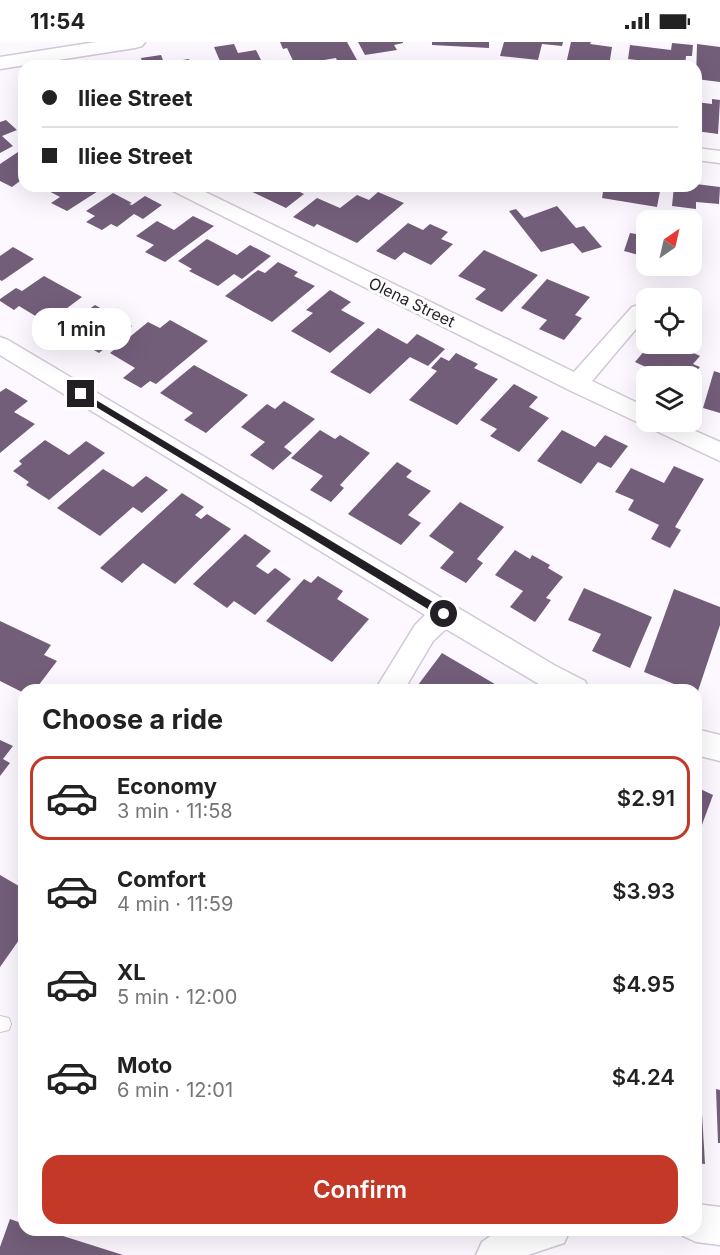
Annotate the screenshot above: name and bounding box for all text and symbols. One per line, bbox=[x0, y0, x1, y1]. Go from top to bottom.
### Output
text: 11:54 bbox=[30, 8, 85, 34]
text: Iliee Street bbox=[78, 85, 193, 111]
text: Iliee Street bbox=[78, 143, 193, 169]
north arrow bbox=[636, 210, 702, 276]
map controls bbox=[636, 210, 702, 432]
street label: Olena Street bbox=[366, 273, 458, 331]
button: locate bbox=[636, 288, 702, 354]
callout: 1 min bbox=[32, 307, 130, 349]
text: 1 min bbox=[57, 317, 106, 341]
button: layers bbox=[636, 366, 702, 432]
route end bbox=[67, 380, 94, 407]
route start bbox=[430, 600, 457, 627]
text: Choose a ride bbox=[42, 703, 223, 736]
icon: car bbox=[45, 771, 99, 825]
text: Economy bbox=[117, 773, 217, 799]
text: $2.91 bbox=[617, 785, 675, 811]
text: 3 min · 11:58 bbox=[117, 799, 233, 823]
icon: car bbox=[45, 864, 99, 918]
text: Comfort bbox=[117, 866, 206, 892]
text: $3.93 bbox=[612, 878, 675, 904]
text: 4 min · 11:59 bbox=[117, 892, 233, 916]
icon: car bbox=[45, 957, 99, 1011]
text: XL bbox=[117, 959, 146, 985]
text: $4.95 bbox=[612, 971, 675, 997]
text: 5 min · 12:00 bbox=[117, 985, 237, 1009]
icon: car bbox=[45, 1050, 99, 1104]
text: Moto bbox=[117, 1052, 172, 1078]
text: $4.24 bbox=[612, 1064, 675, 1090]
text: 6 min · 12:01 bbox=[117, 1078, 233, 1102]
button: Confirm bbox=[42, 1155, 678, 1224]

